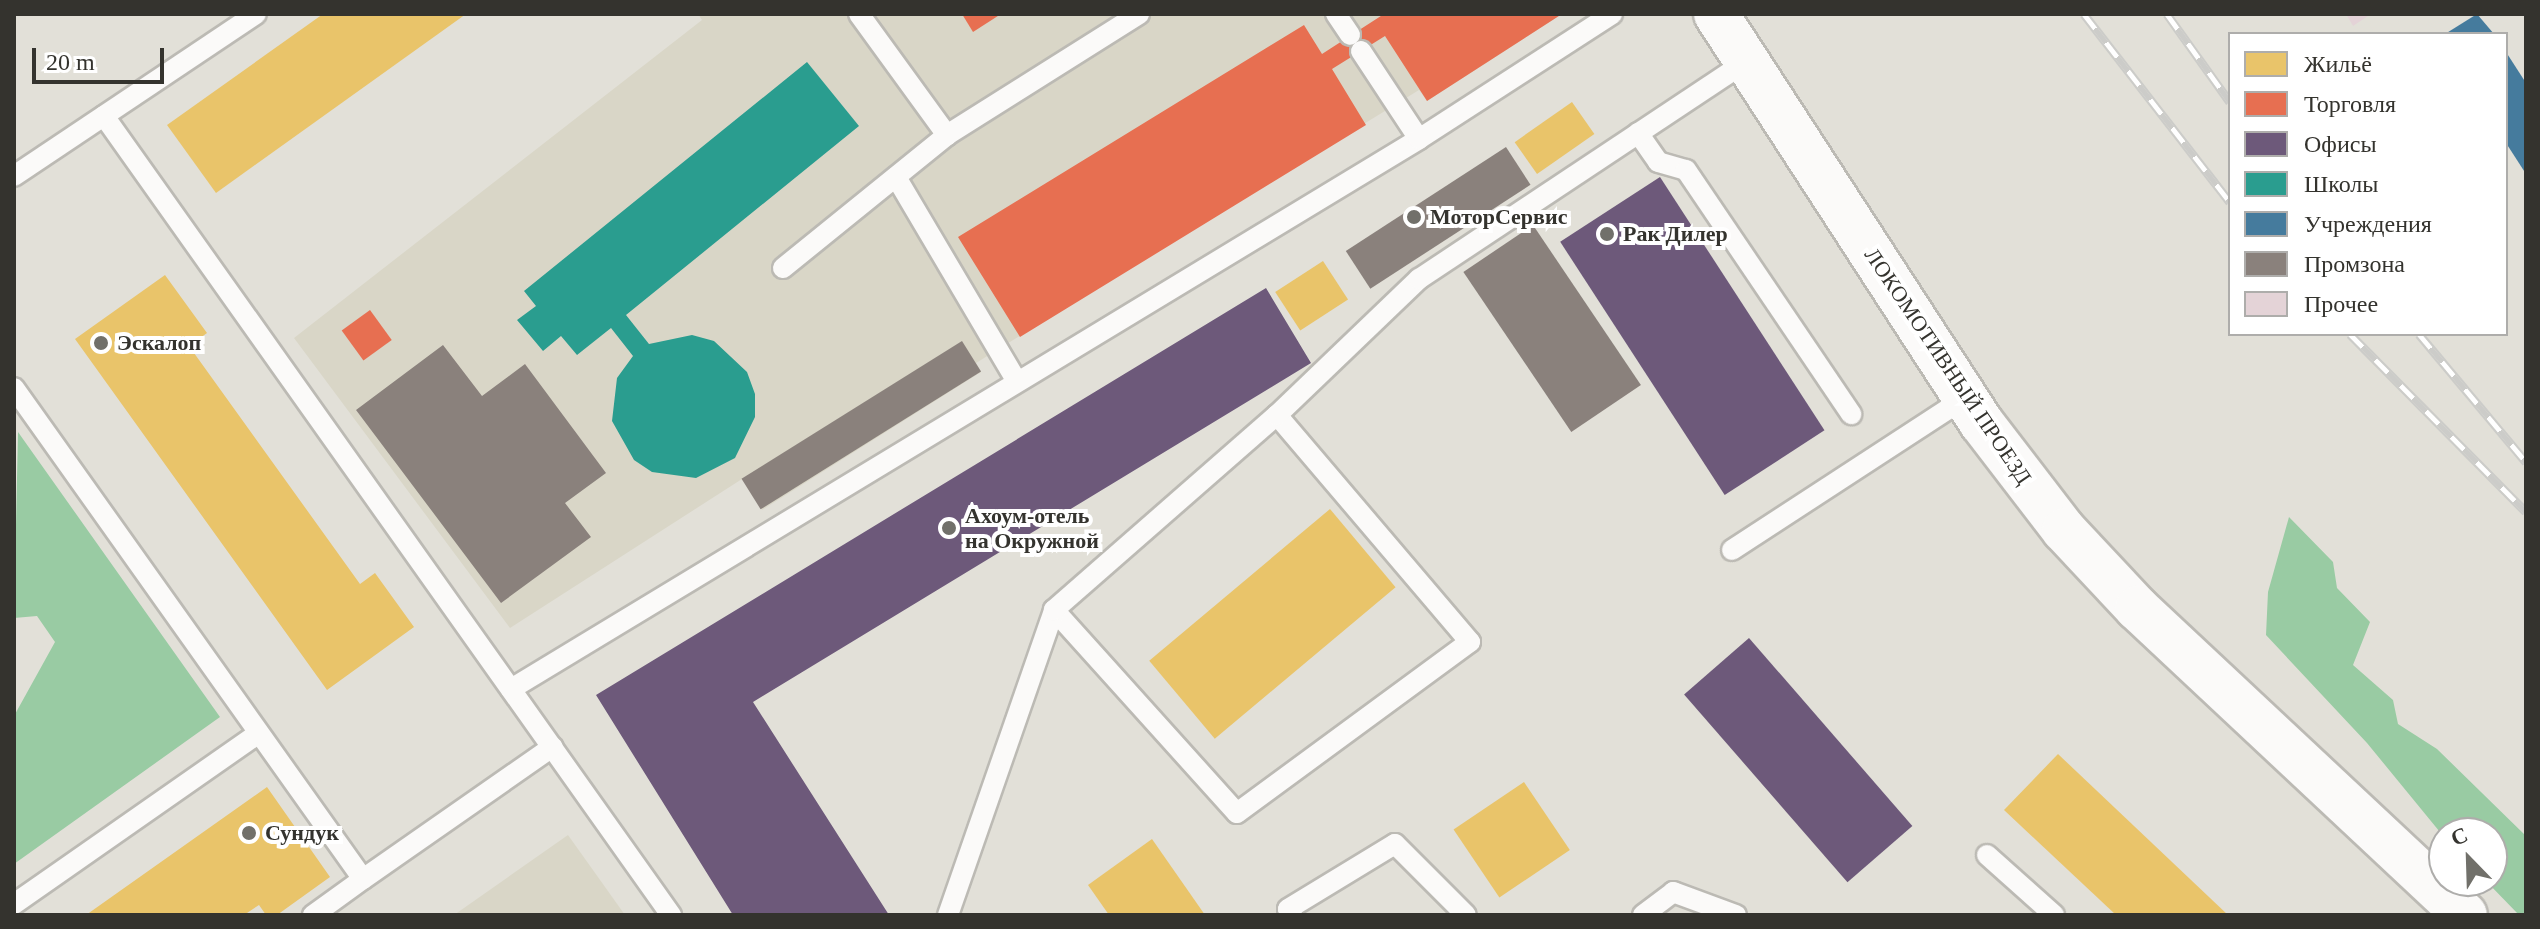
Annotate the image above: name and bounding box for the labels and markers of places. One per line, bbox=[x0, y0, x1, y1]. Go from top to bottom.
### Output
place label: МоторСервис bbox=[1430, 204, 1567, 230]
marker: МоторСервис bbox=[1405, 208, 1423, 226]
place label: Рак Дилер bbox=[1623, 221, 1728, 247]
marker: Рак Дилер bbox=[1598, 225, 1616, 243]
place label: Эскалоп bbox=[117, 330, 201, 356]
marker: Эскалоп bbox=[92, 334, 110, 352]
place label: Ахоум-отель на Окружной bbox=[965, 502, 1099, 554]
marker: Ахоум-отель на Окружной bbox=[940, 519, 958, 537]
place label: Сундук bbox=[265, 820, 339, 846]
marker: Сундук bbox=[240, 824, 258, 842]

